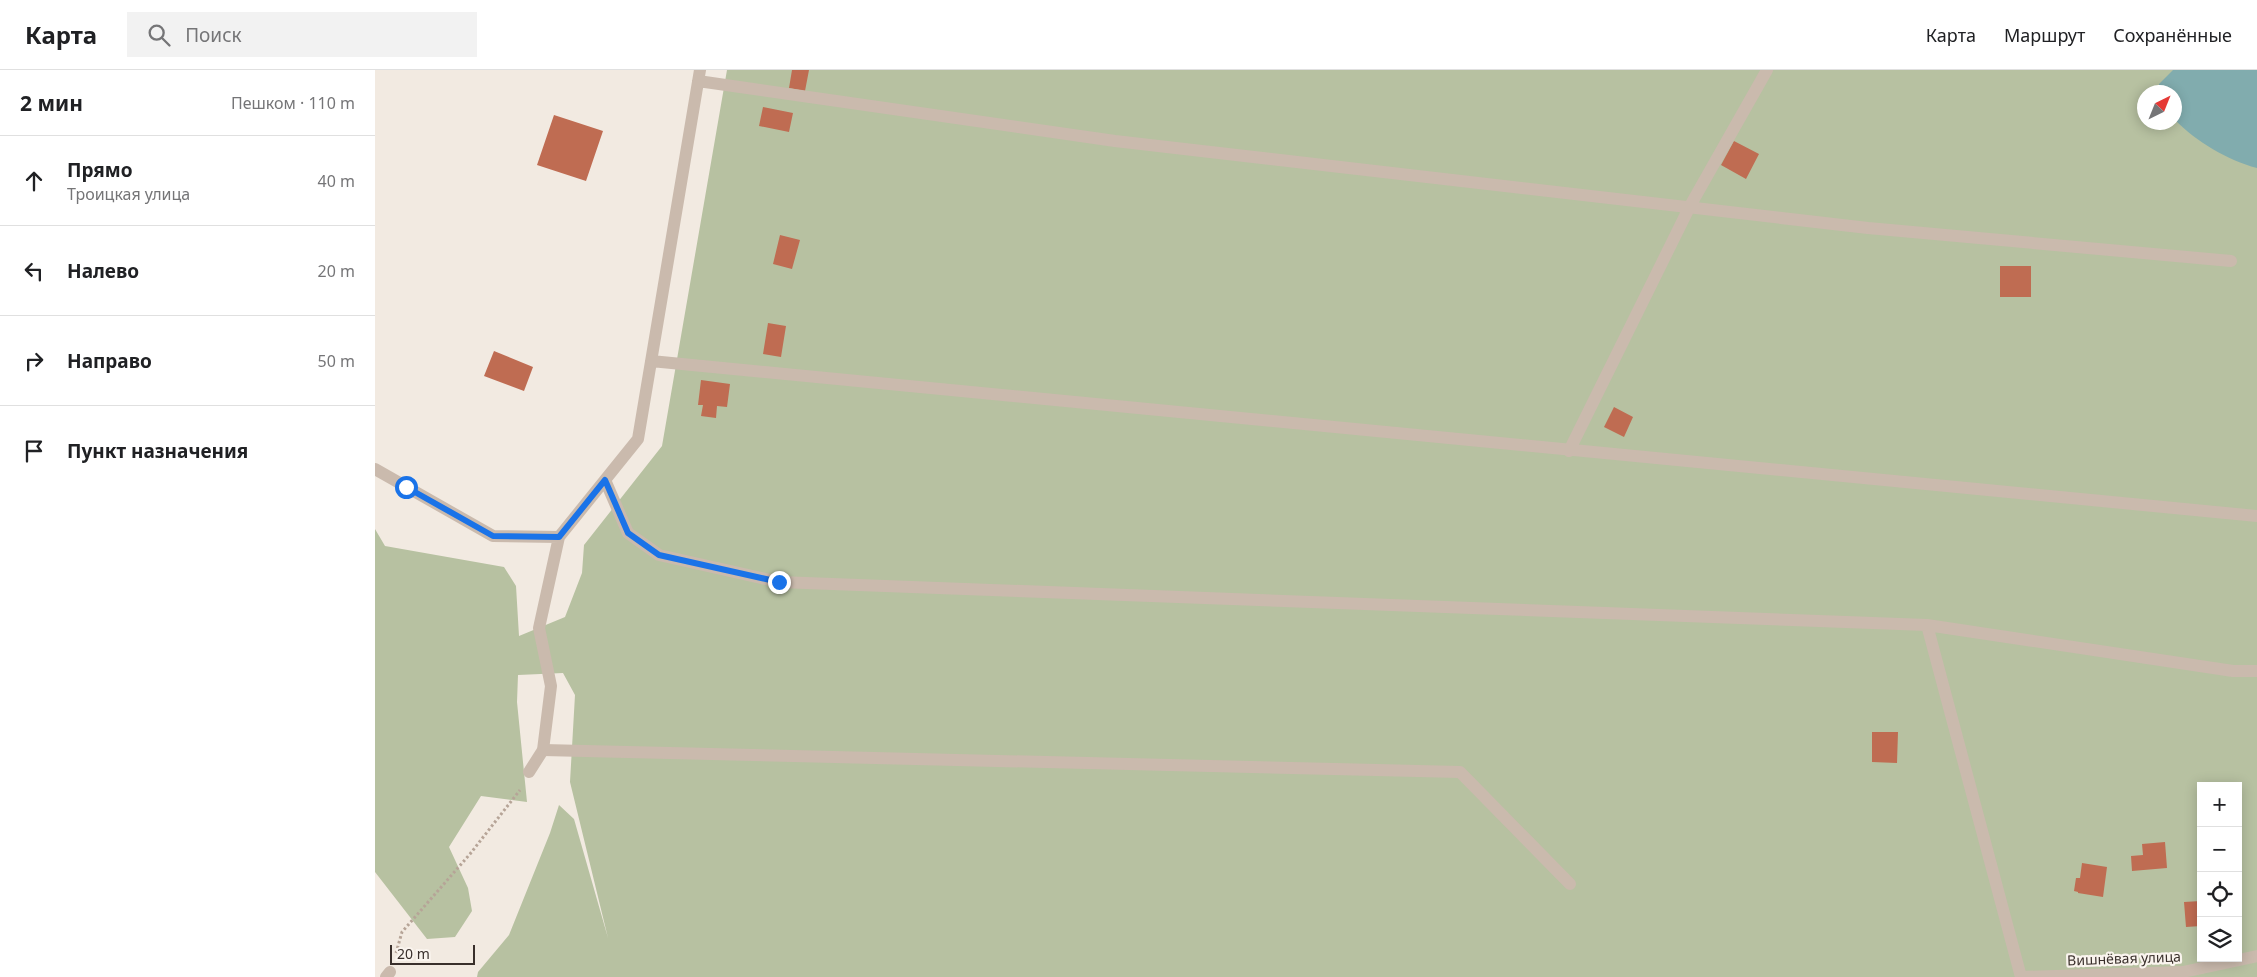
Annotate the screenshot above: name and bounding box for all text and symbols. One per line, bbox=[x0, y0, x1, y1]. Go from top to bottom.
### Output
search box bbox=[127, 12, 477, 57]
text: Карта bbox=[25, 18, 97, 51]
icon: search bbox=[145, 21, 173, 49]
text: Поиск bbox=[185, 22, 242, 48]
text: Карта bbox=[1926, 23, 1976, 47]
text: Маршрут bbox=[2004, 23, 2085, 47]
text: Сохранённые bbox=[2113, 23, 2232, 47]
north arrow bbox=[2137, 85, 2182, 130]
text: 2 мин bbox=[20, 89, 83, 117]
text: Пешком · 110 m bbox=[231, 92, 355, 114]
text: Прямо bbox=[67, 157, 133, 183]
icon: ahead bbox=[20, 167, 48, 195]
text: 40 m bbox=[318, 170, 355, 192]
text: Троицкая улица bbox=[67, 183, 190, 205]
icon: left bbox=[20, 257, 48, 285]
text: Налево bbox=[67, 258, 139, 284]
text: 20 m bbox=[318, 260, 355, 282]
icon: right bbox=[20, 347, 48, 375]
text: Направо bbox=[67, 348, 152, 374]
text: 50 m bbox=[318, 350, 355, 372]
icon: arrive bbox=[20, 437, 48, 465]
text: Пункт назначения bbox=[67, 438, 248, 464]
route start bbox=[395, 476, 418, 499]
route end bbox=[768, 571, 791, 594]
map controls bbox=[2197, 782, 2242, 962]
button: + bbox=[2197, 782, 2242, 827]
button: − bbox=[2197, 827, 2242, 872]
button: locate bbox=[2197, 872, 2242, 917]
button: layers bbox=[2197, 917, 2242, 962]
scale bar bbox=[390, 942, 475, 965]
text: 20 m bbox=[397, 944, 430, 963]
street label: Вишнёвая улица bbox=[2067, 947, 2181, 969]

